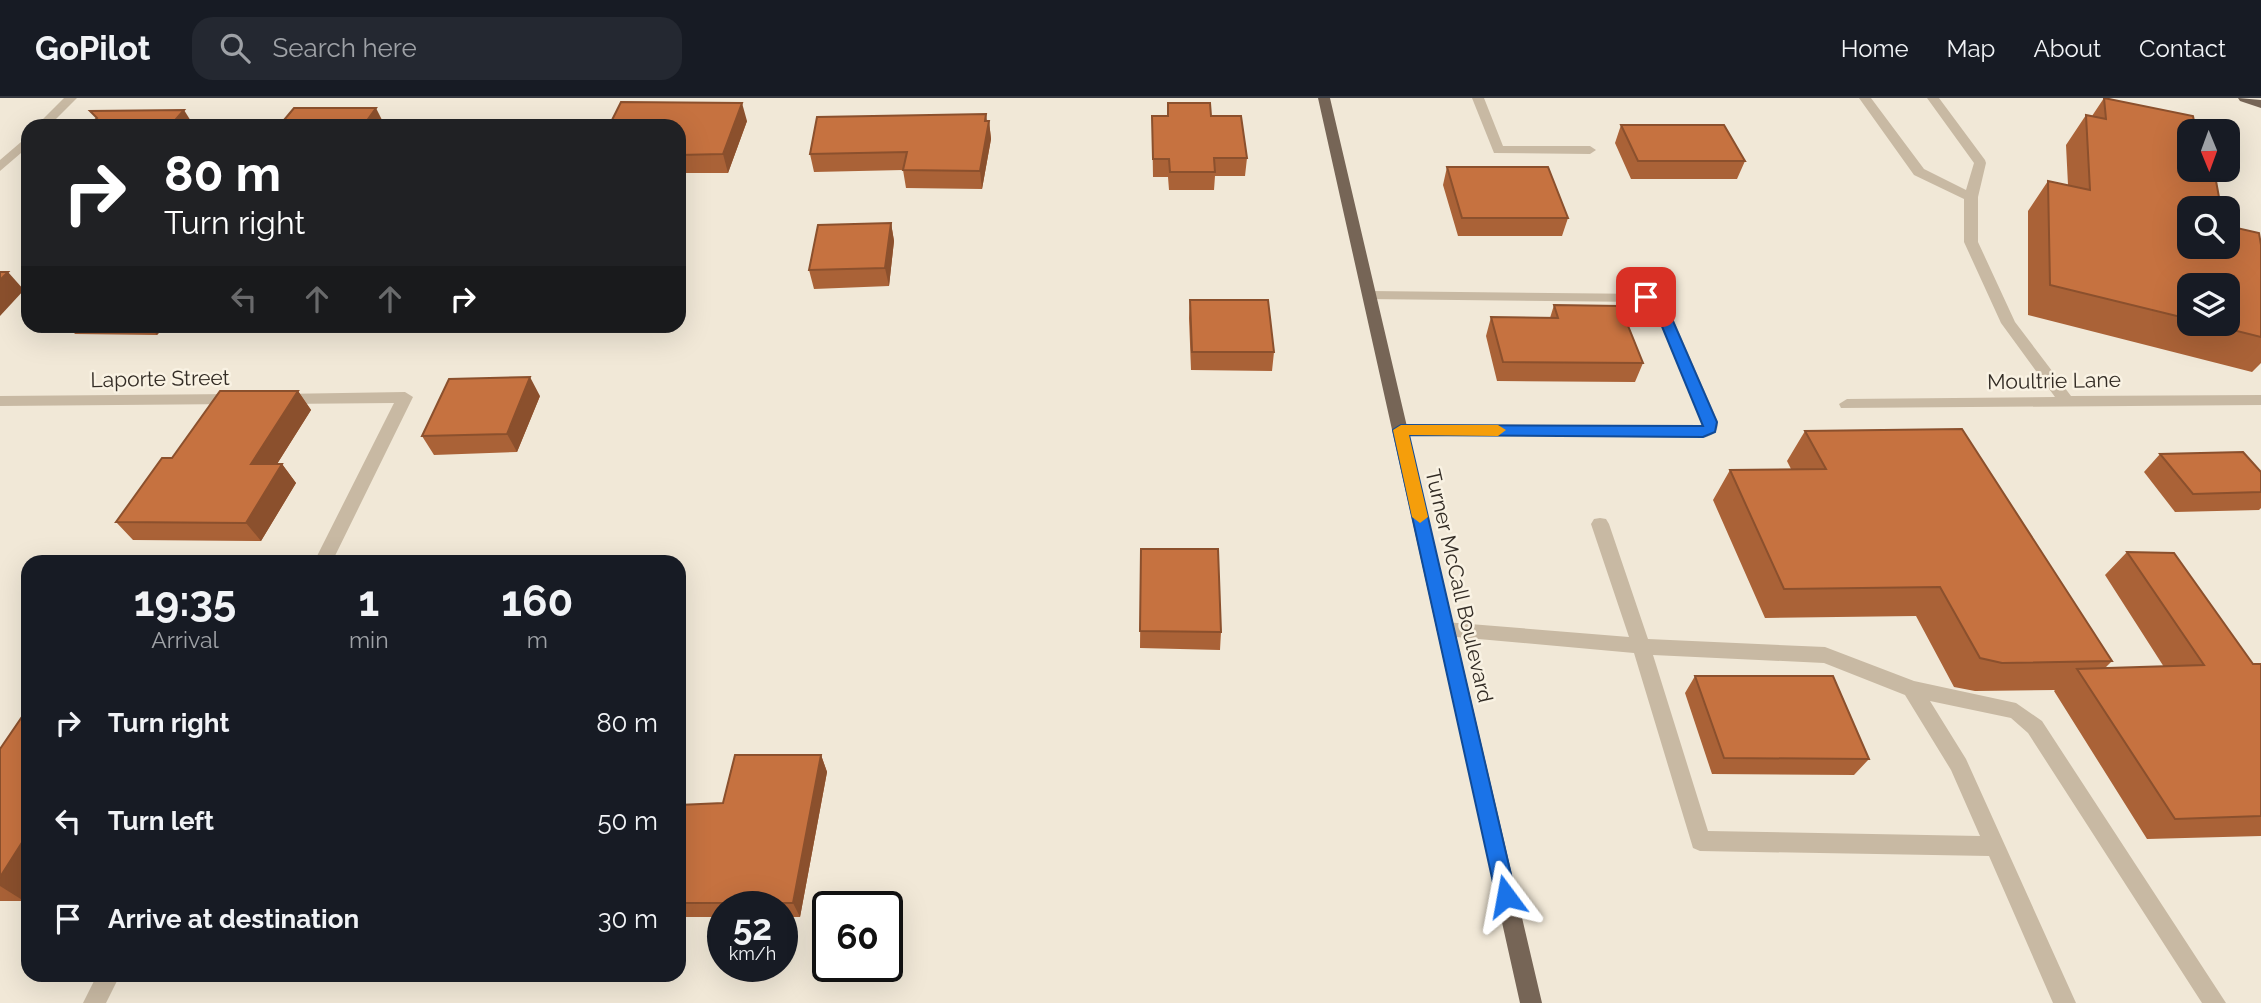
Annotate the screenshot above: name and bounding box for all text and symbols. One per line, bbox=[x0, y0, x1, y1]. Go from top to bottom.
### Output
search box bbox=[192, 17, 682, 80]
text: GoPilot bbox=[35, 29, 150, 68]
icon: search bbox=[216, 29, 254, 67]
text: Search here bbox=[272, 33, 417, 63]
text: Home bbox=[1841, 34, 1909, 63]
text: Map bbox=[1947, 34, 1995, 63]
text: About bbox=[2033, 34, 2101, 63]
text: Contact bbox=[2139, 34, 2226, 63]
north arrow bbox=[2177, 119, 2240, 182]
map controls bbox=[2177, 119, 2240, 336]
text: 80 m bbox=[164, 145, 281, 202]
icon: right bbox=[49, 147, 140, 238]
button: search bbox=[2177, 196, 2240, 259]
text: Turn right bbox=[164, 204, 305, 241]
pin bbox=[1616, 267, 1676, 327]
button: layers bbox=[2177, 273, 2240, 336]
icon: arrive bbox=[1627, 278, 1665, 316]
icon: left bbox=[225, 280, 263, 318]
icon: ahead bbox=[298, 280, 336, 318]
icon: ahead bbox=[371, 280, 409, 318]
icon: right bbox=[444, 280, 482, 318]
street label: Laporte Street bbox=[90, 365, 230, 392]
street label: Moultrie Lane bbox=[1987, 367, 2121, 394]
street label: Turner McCall Boulevard bbox=[1420, 467, 1499, 705]
text: 19:35 bbox=[134, 577, 236, 626]
text: 1 bbox=[358, 577, 379, 626]
text: 160 bbox=[501, 577, 573, 626]
text: Arrival bbox=[151, 626, 219, 653]
text: min bbox=[349, 626, 389, 653]
text: m bbox=[527, 626, 548, 653]
icon: right bbox=[49, 704, 87, 742]
text: Turn right bbox=[108, 708, 229, 738]
text: 80 m bbox=[596, 708, 658, 738]
icon: left bbox=[49, 802, 87, 840]
text: Turn left bbox=[108, 806, 214, 836]
text: 50 m bbox=[597, 806, 658, 836]
position arrow bbox=[1469, 859, 1543, 933]
speed limit sign: 60 bbox=[812, 891, 903, 982]
icon: arrive bbox=[49, 900, 87, 938]
text: Arrive at destination bbox=[108, 904, 359, 934]
text: 30 m bbox=[598, 904, 658, 934]
text: 52 bbox=[733, 907, 772, 948]
text: km/h bbox=[729, 943, 776, 964]

